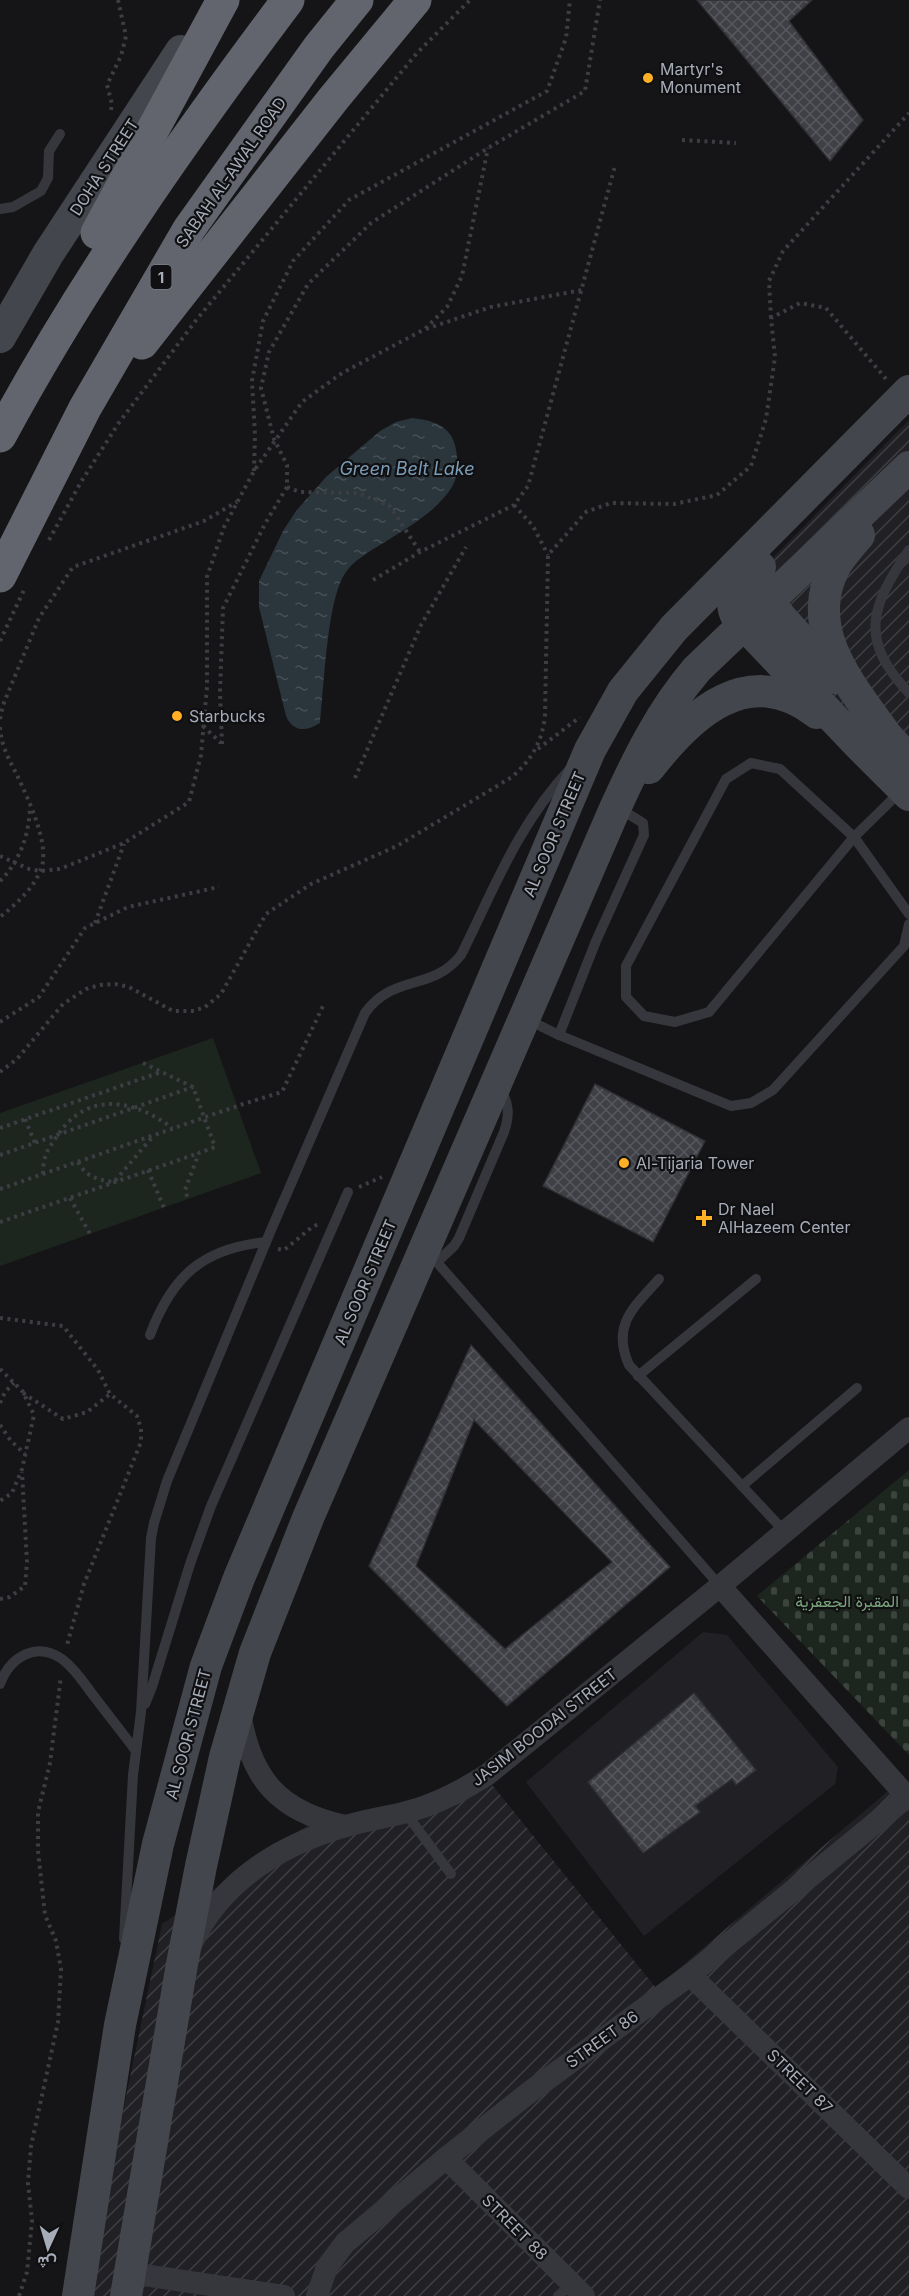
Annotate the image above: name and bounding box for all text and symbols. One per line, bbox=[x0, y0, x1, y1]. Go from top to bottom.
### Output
place label: Martyr's Monument bbox=[660, 59, 741, 97]
marker: Martyr's Monument bbox=[641, 71, 655, 85]
street label: SABAH AL-AWAL ROAD bbox=[172, 93, 290, 251]
street label: DOHA STREET bbox=[65, 115, 143, 219]
road number: 1 bbox=[150, 265, 172, 289]
water label: Green Belt Lake bbox=[339, 458, 475, 479]
place label: Starbucks bbox=[189, 706, 265, 726]
marker: Starbucks bbox=[170, 709, 184, 723]
street label: AL SOOR STREET bbox=[519, 768, 589, 900]
place label: Al-Tijaria Tower bbox=[636, 1153, 754, 1173]
marker: Al-Tijaria Tower bbox=[617, 1156, 631, 1170]
place label: Dr Nael AlHazeem Center bbox=[718, 1199, 850, 1237]
marker: Dr Nael AlHazeem Center bbox=[695, 1209, 713, 1227]
street label: AL SOOR STREET bbox=[330, 1216, 400, 1348]
park label: المقبرة الجعفرية bbox=[795, 1591, 899, 1612]
street label: JASIM BOODAI STREET bbox=[467, 1664, 621, 1790]
street label: AL SOOR STREET bbox=[161, 1666, 215, 1802]
street label: STREET 86 bbox=[562, 2006, 642, 2072]
street label: STREET 87 bbox=[763, 2045, 837, 2117]
street label: STREET 88 bbox=[478, 2190, 552, 2264]
north arrow bbox=[18, 2218, 78, 2278]
text: ش bbox=[37, 2252, 57, 2274]

